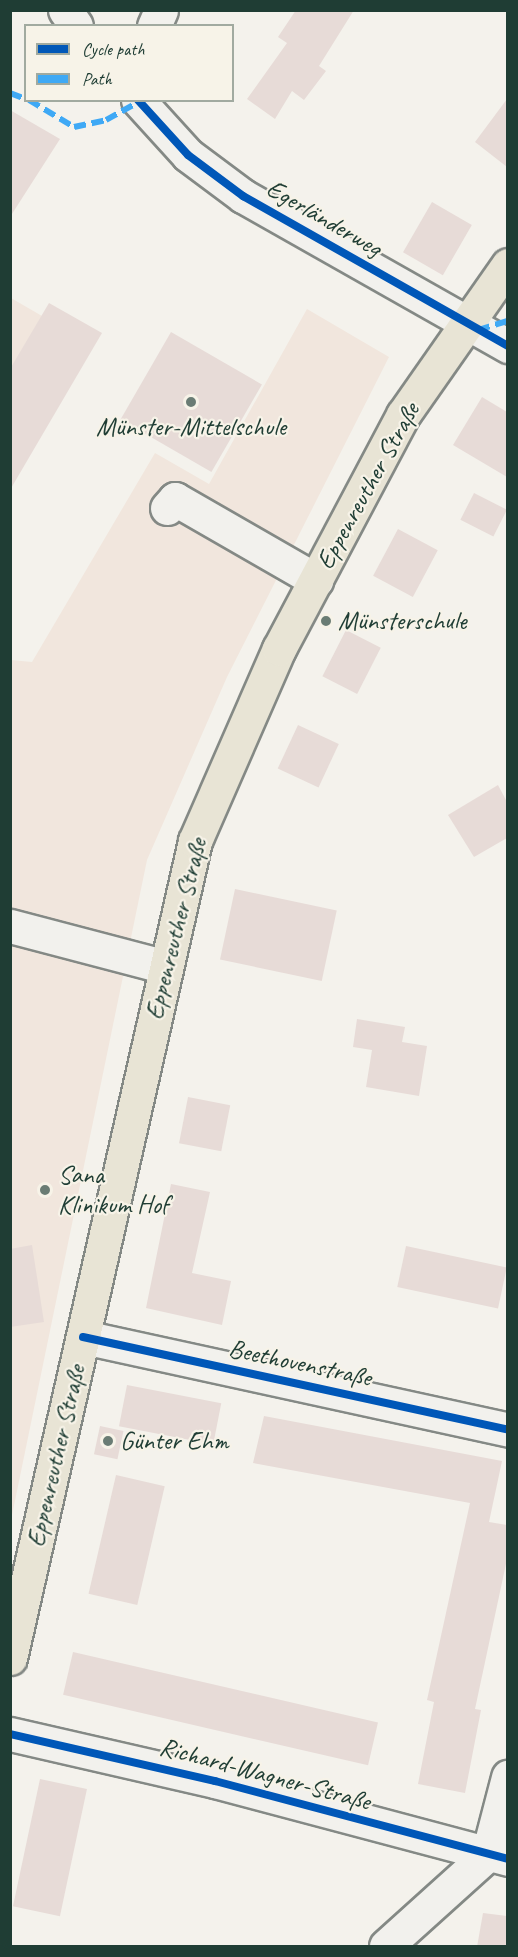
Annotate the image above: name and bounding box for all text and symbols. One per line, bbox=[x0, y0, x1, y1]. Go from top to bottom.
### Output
legend bbox=[24, 24, 234, 102]
text: Cycle path bbox=[82, 38, 144, 60]
text: Path bbox=[82, 68, 112, 90]
street label: Egerländerweg bbox=[261, 173, 387, 263]
marker: Münster-Mittelschule bbox=[184, 395, 198, 409]
street label: Eppenreuther Straße bbox=[309, 397, 427, 575]
place label: Münster-Mittelschule bbox=[96, 411, 286, 443]
place label: Münsterschule bbox=[338, 605, 466, 637]
marker: Münsterschule bbox=[319, 614, 333, 628]
street label: Eppenreuther Straße bbox=[138, 835, 214, 1023]
place label: Sana Klinikum Hof bbox=[58, 1159, 168, 1220]
marker: Sana Klinikum Hof bbox=[36, 1181, 54, 1199]
street label: Beethovenstraße bbox=[226, 1333, 374, 1393]
street label: Eppenreuther Straße bbox=[20, 1361, 92, 1551]
place label: Günter Ehm bbox=[120, 1425, 228, 1457]
marker: Günter Ehm bbox=[101, 1434, 115, 1448]
street label: Richard-Wagner-Straße bbox=[156, 1731, 374, 1817]

